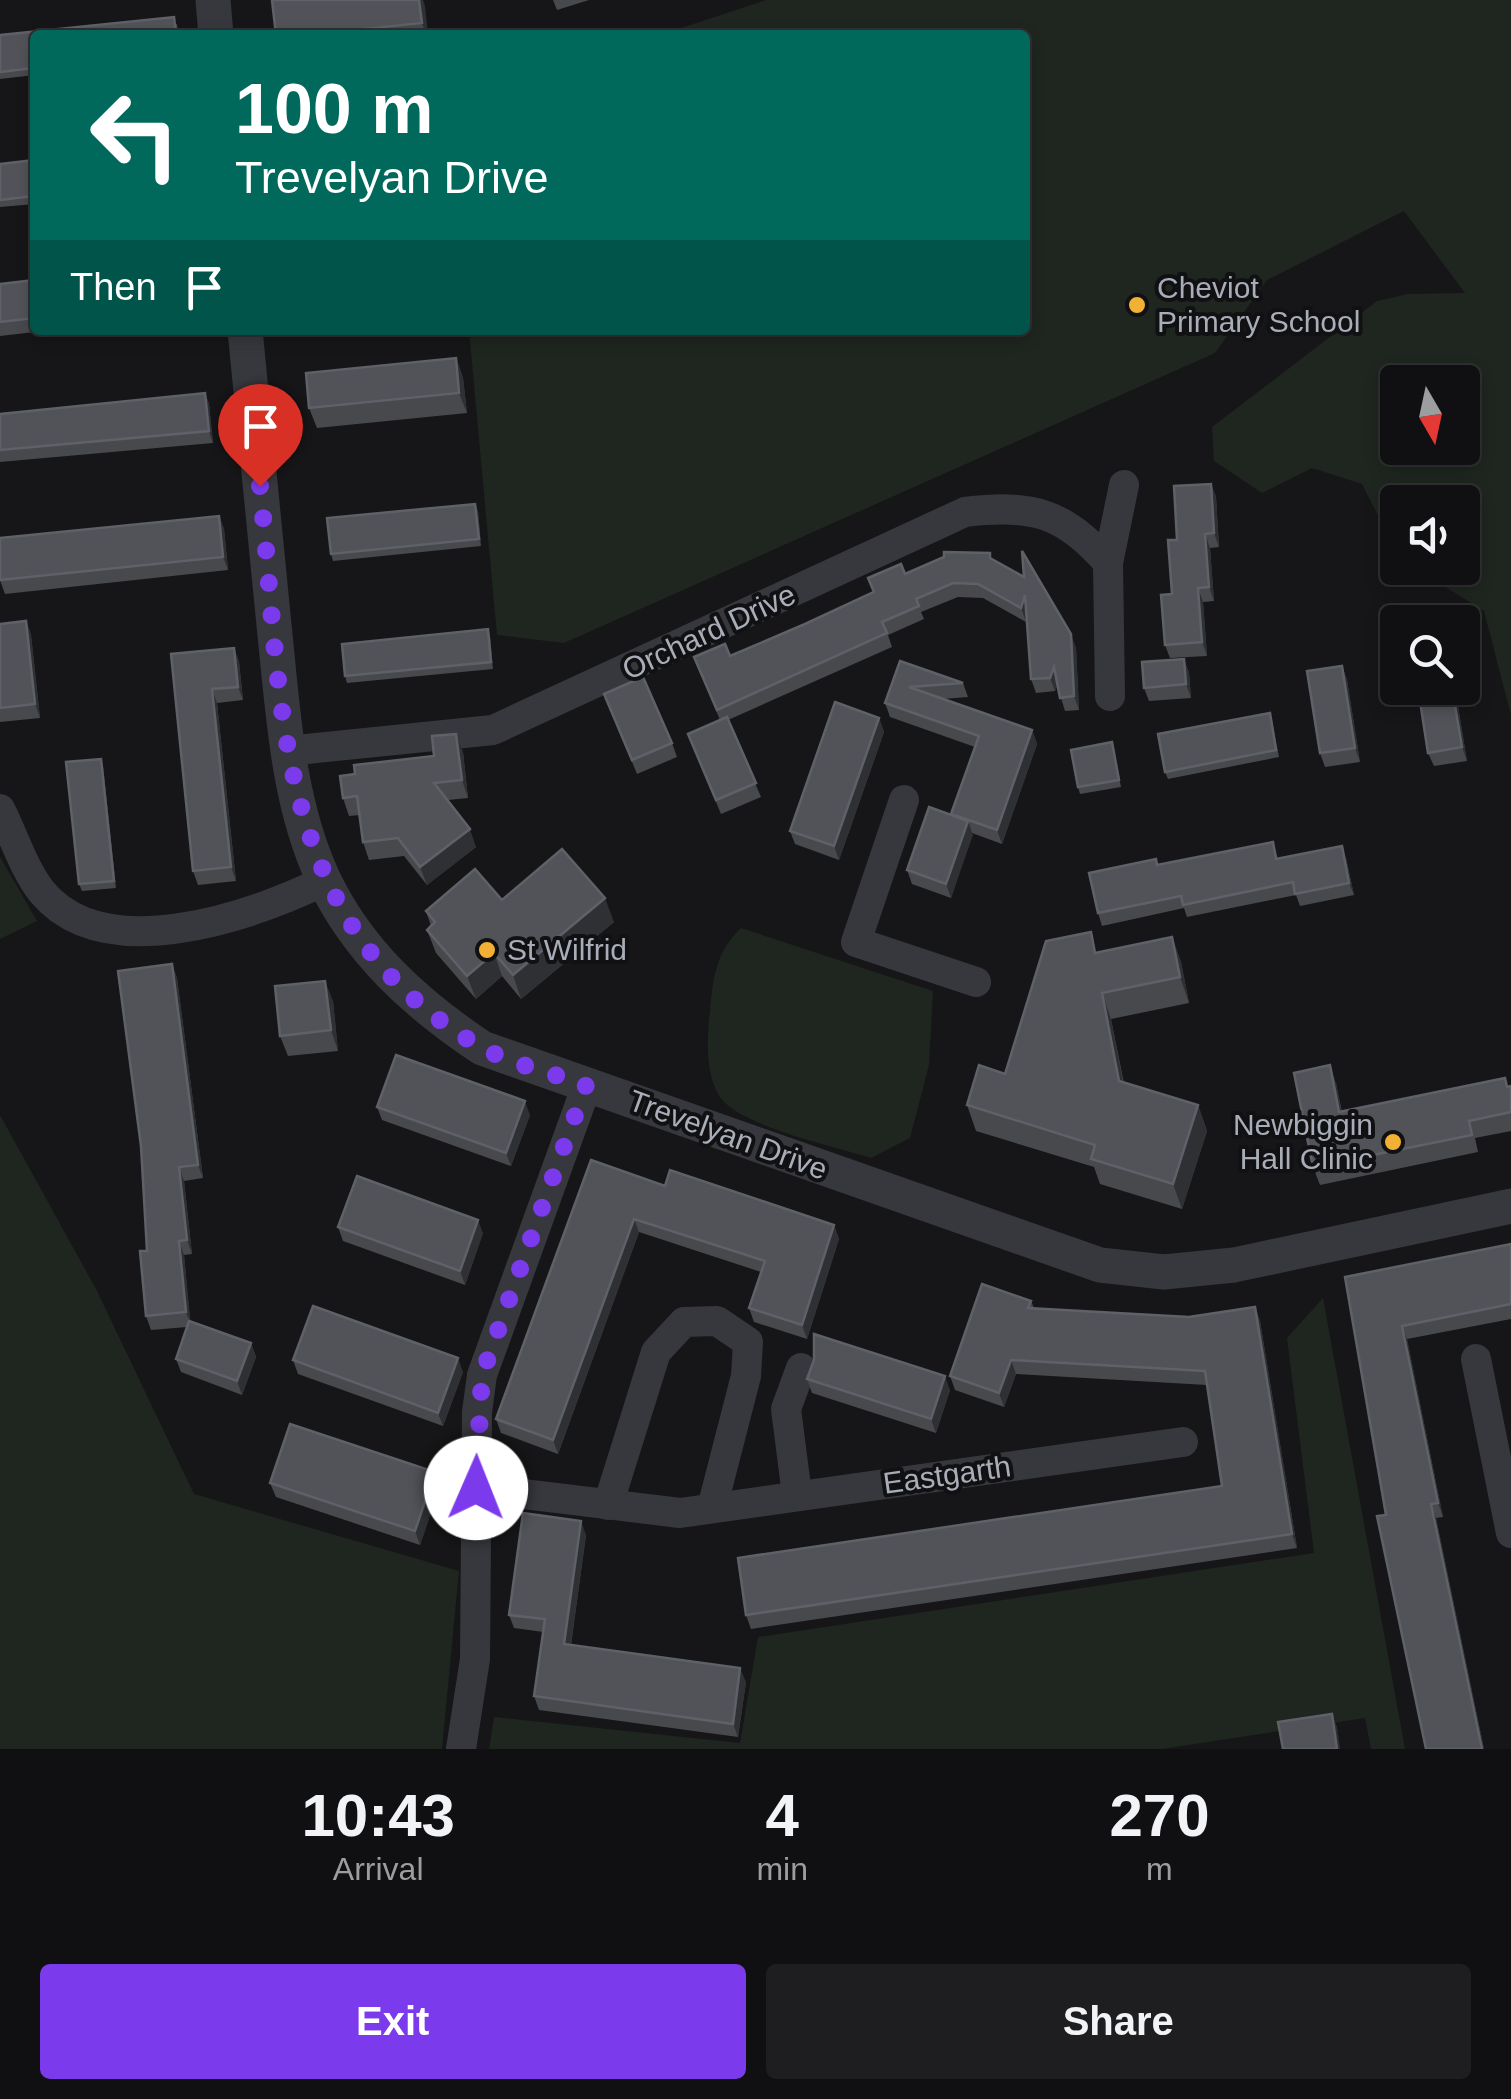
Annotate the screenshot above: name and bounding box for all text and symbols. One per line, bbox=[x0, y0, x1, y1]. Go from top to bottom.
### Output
icon: left bbox=[70, 70, 200, 200]
text: 100 m bbox=[235, 70, 433, 148]
text: Trevelyan Drive bbox=[235, 152, 548, 203]
icon: arrive bbox=[177, 260, 232, 315]
text: Then bbox=[70, 266, 157, 308]
place label: Cheviot Primary School bbox=[1157, 271, 1360, 338]
marker: Cheviot Primary School bbox=[1126, 294, 1148, 316]
north arrow bbox=[1380, 365, 1480, 465]
map controls bbox=[1380, 365, 1480, 705]
pin bbox=[218, 384, 303, 487]
icon: arrive bbox=[233, 399, 288, 454]
button: sound bbox=[1380, 485, 1480, 585]
street label: Orchard Drive bbox=[617, 577, 800, 686]
button: search bbox=[1380, 605, 1480, 705]
place label: St Wilfrid bbox=[507, 933, 627, 966]
marker: St Wilfrid bbox=[476, 939, 498, 961]
street label: Trevelyan Drive bbox=[624, 1083, 832, 1186]
place label: Newbiggin Hall Clinic bbox=[1233, 1108, 1373, 1175]
marker: Newbiggin Hall Clinic bbox=[1382, 1131, 1404, 1153]
position arrow bbox=[424, 1436, 528, 1540]
street label: Eastgarth bbox=[881, 1449, 1013, 1500]
text: 10:43 bbox=[301, 1782, 455, 1849]
text: 4 bbox=[765, 1782, 799, 1849]
text: 270 bbox=[1109, 1782, 1210, 1849]
text: Arrival bbox=[333, 1851, 424, 1887]
text: min bbox=[756, 1851, 808, 1887]
text: m bbox=[1146, 1851, 1173, 1887]
button: Exit bbox=[40, 1964, 746, 2079]
button: Share bbox=[766, 1964, 1471, 2079]

